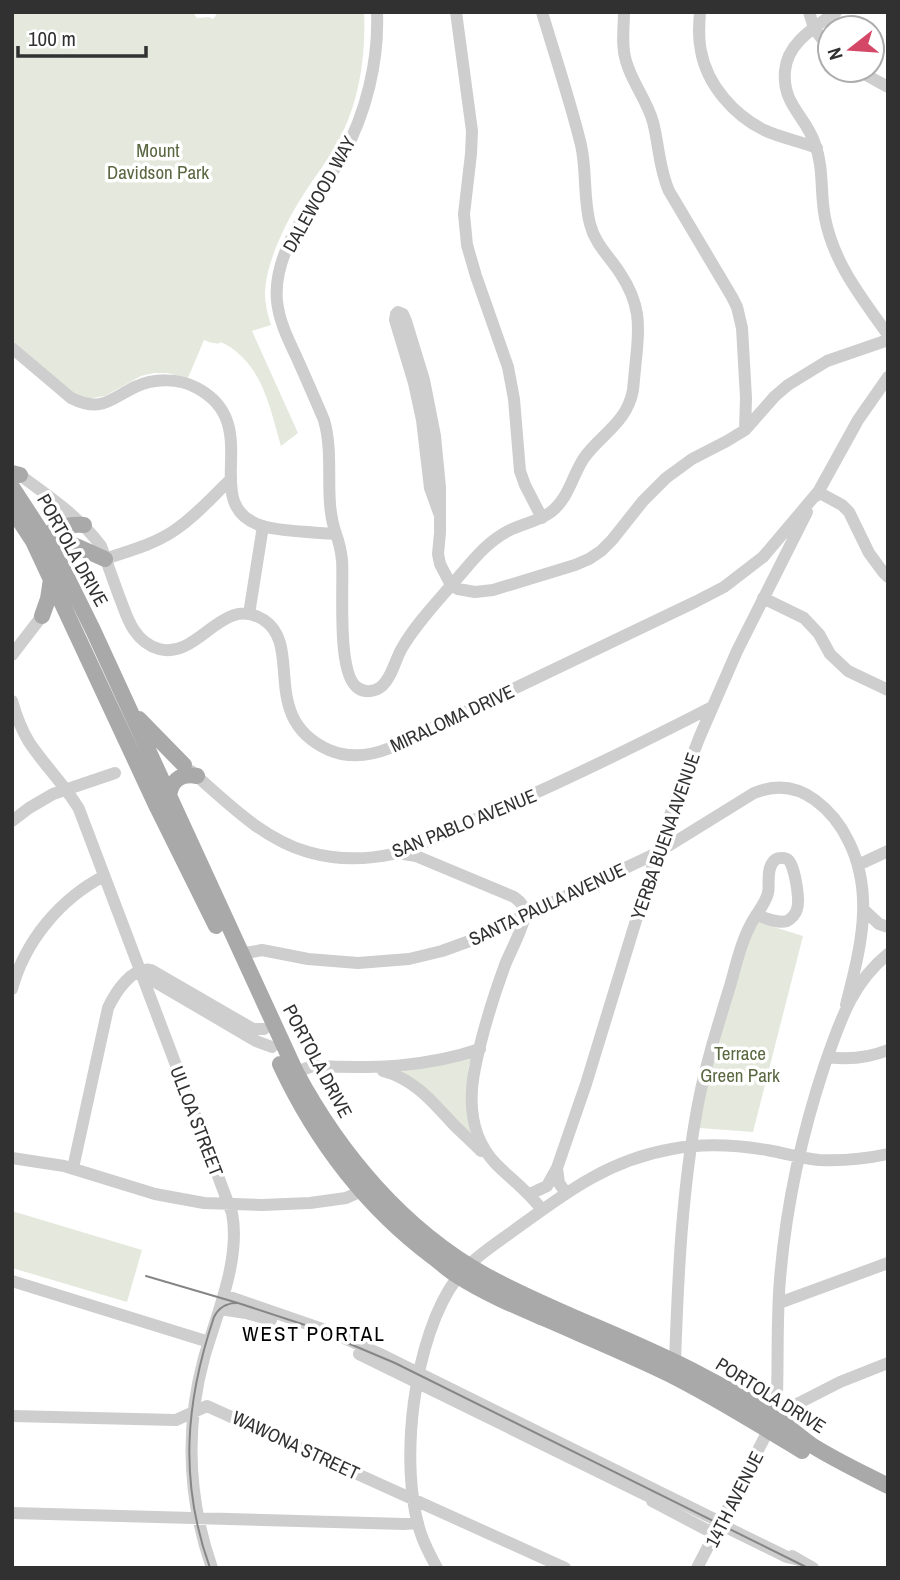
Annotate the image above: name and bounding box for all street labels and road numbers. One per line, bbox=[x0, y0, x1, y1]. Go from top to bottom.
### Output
street label: DALEWOOD WAY bbox=[276, 131, 362, 257]
street label: PORTOLA DRIVE bbox=[31, 489, 115, 611]
street label: MIRALOMA DRIVE bbox=[386, 678, 518, 758]
street label: YERBA BUENA AVENUE bbox=[624, 749, 706, 923]
street label: SAN PABLO AVENUE bbox=[388, 782, 540, 864]
street label: SANTA PAULA AVENUE bbox=[465, 856, 629, 952]
street label: PORTOLA DRIVE bbox=[277, 1000, 359, 1122]
street label: ULLOA STREET bbox=[164, 1062, 230, 1180]
street label: PORTOLA DRIVE bbox=[711, 1351, 831, 1439]
street label: WAWONA STREET bbox=[228, 1404, 364, 1486]
street label: 14TH AVENUE bbox=[699, 1447, 769, 1551]

